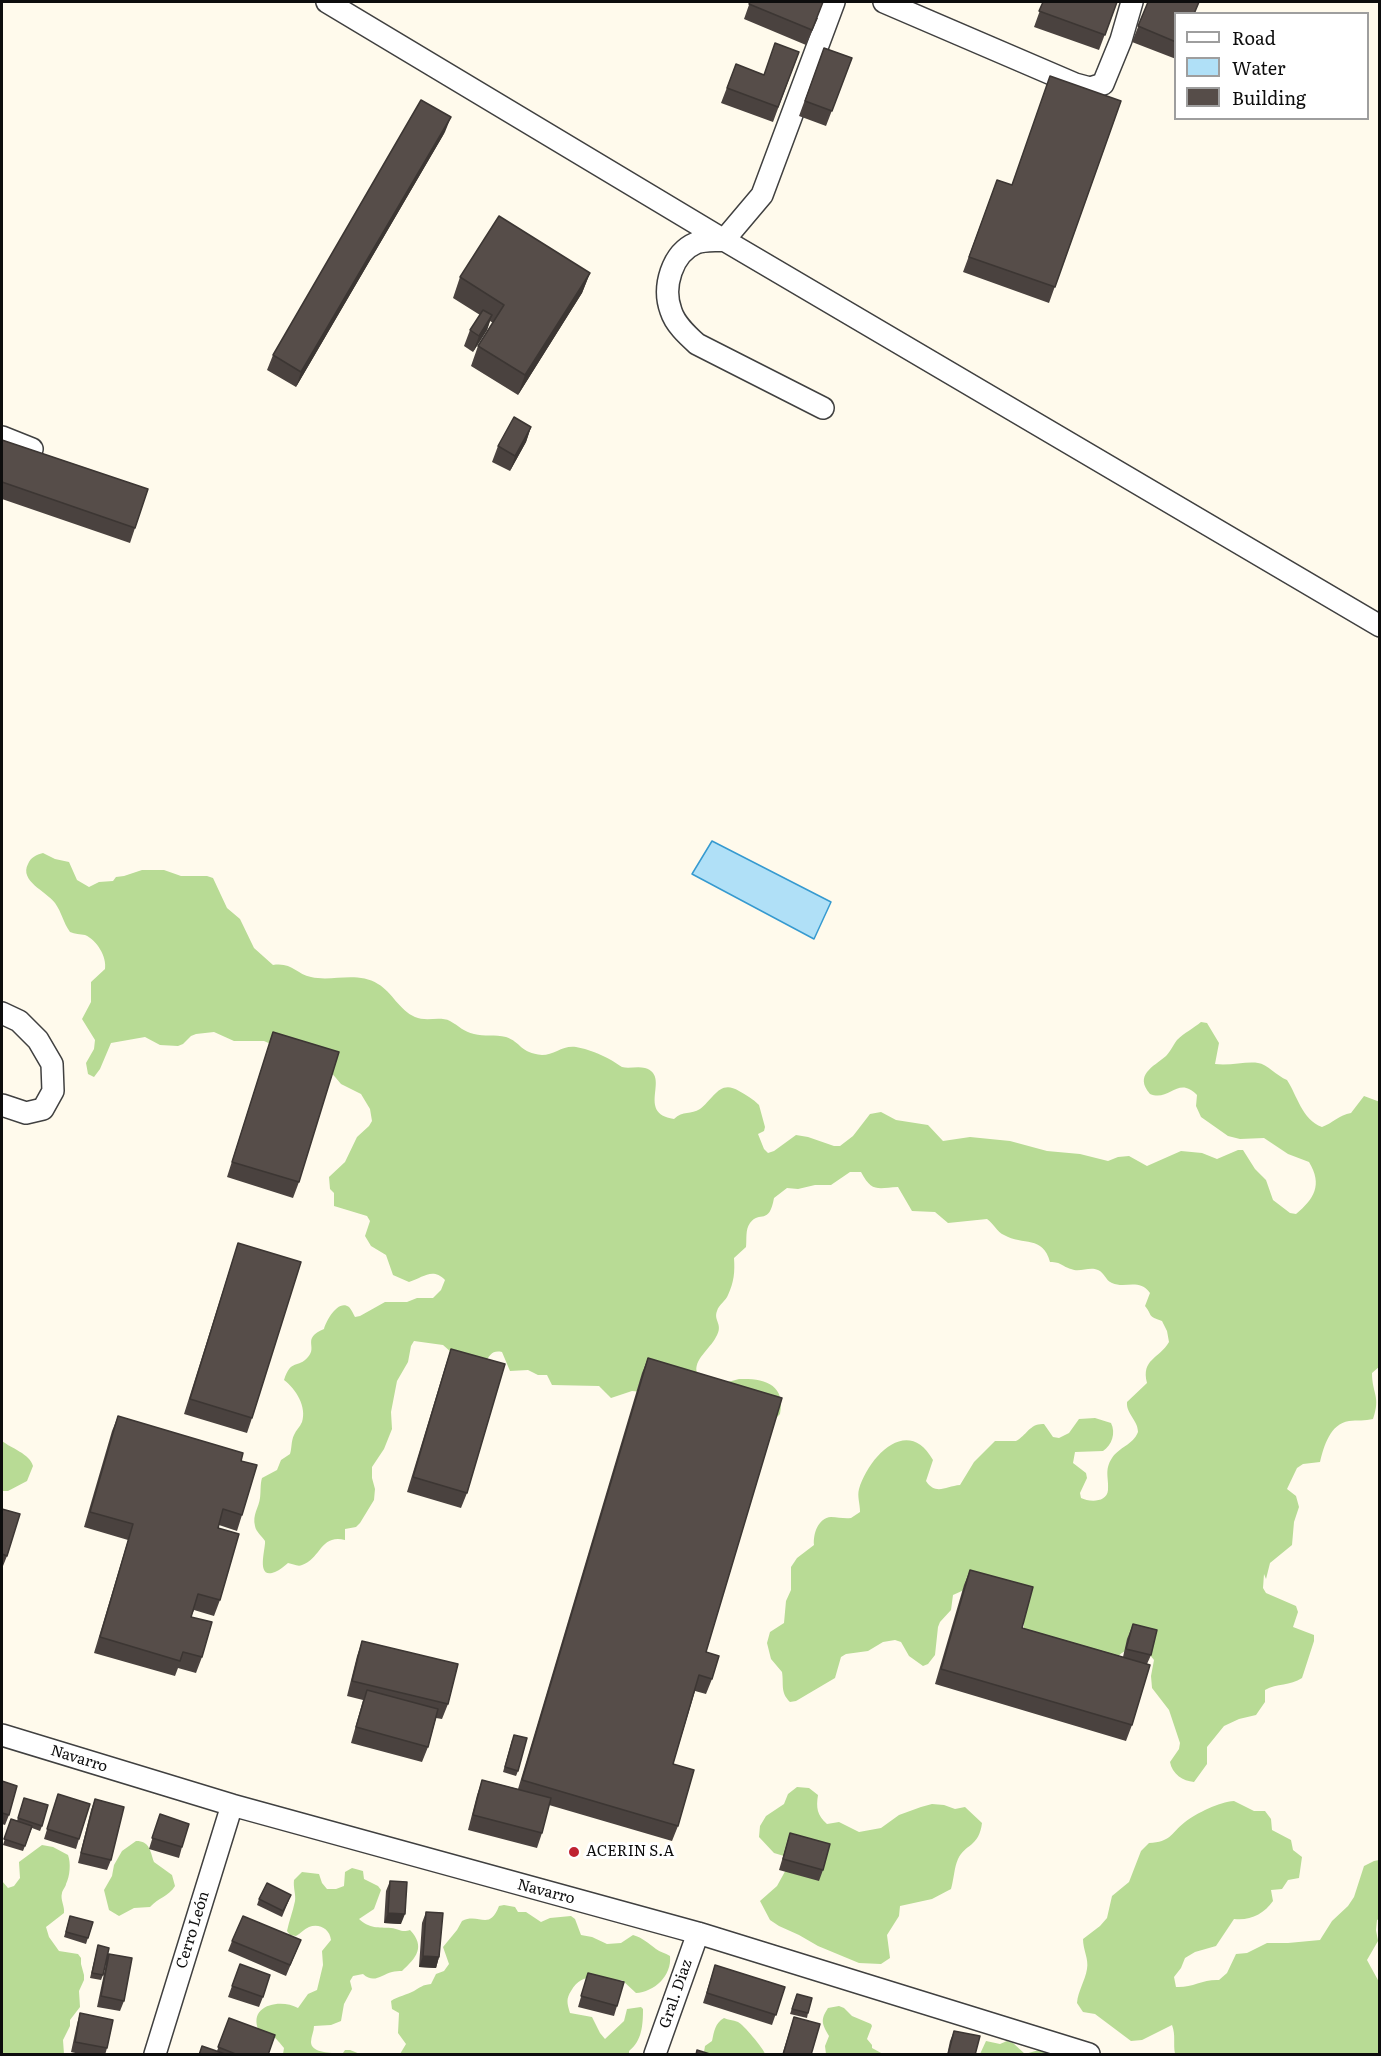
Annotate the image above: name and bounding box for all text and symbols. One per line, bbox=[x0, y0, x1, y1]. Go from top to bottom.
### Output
legend bbox=[1174, 12, 1369, 120]
text: Road bbox=[1232, 24, 1276, 51]
text: Water bbox=[1232, 54, 1285, 81]
text: Building bbox=[1232, 84, 1306, 111]
street label: Navarro bbox=[48, 1742, 110, 1776]
place label: ACERIN S.A bbox=[586, 1843, 674, 1861]
marker: ACERIN S.A bbox=[567, 1845, 581, 1859]
street label: Navarro bbox=[515, 1876, 577, 1908]
street label: Cerro León bbox=[173, 1889, 213, 1971]
street label: Gral. Diaz bbox=[656, 1957, 696, 2031]

